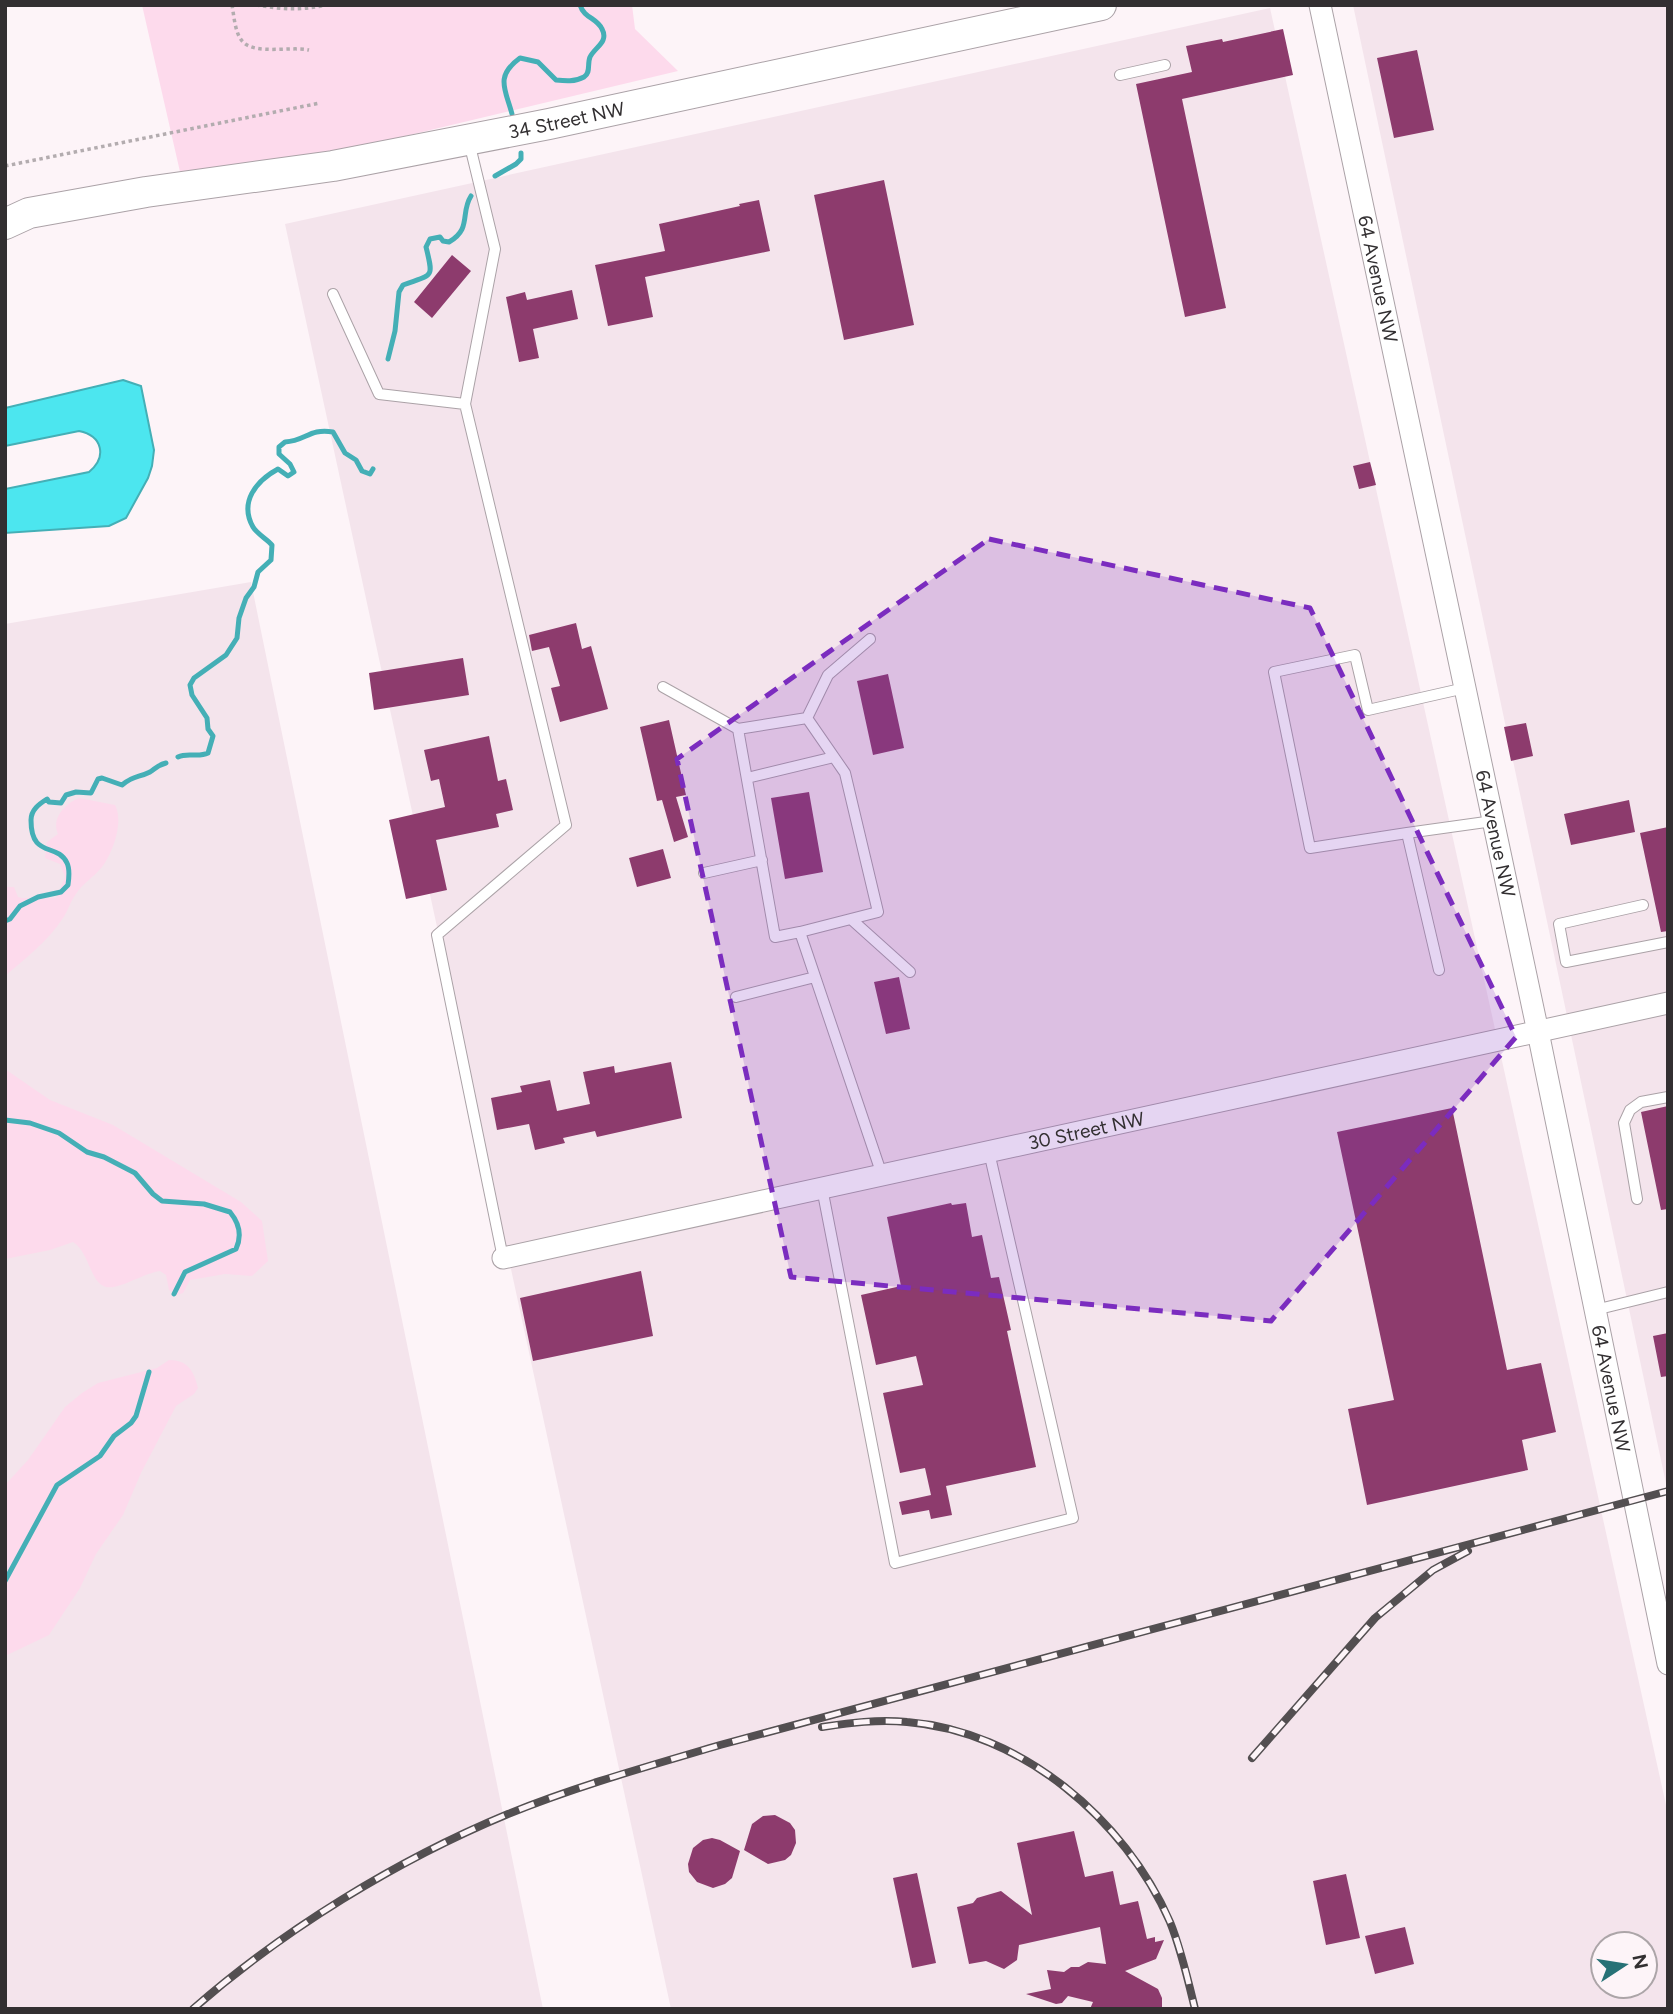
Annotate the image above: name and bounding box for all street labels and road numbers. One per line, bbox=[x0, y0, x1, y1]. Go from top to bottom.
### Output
street label: 34 Street NW bbox=[507, 96, 627, 143]
street label: 64 Avenue NW bbox=[1353, 213, 1403, 345]
street label: 64 Avenue NW bbox=[1471, 768, 1521, 900]
street label: 30 Street NW bbox=[1026, 1106, 1147, 1154]
street label: 64 Avenue NW bbox=[1587, 1323, 1636, 1455]

